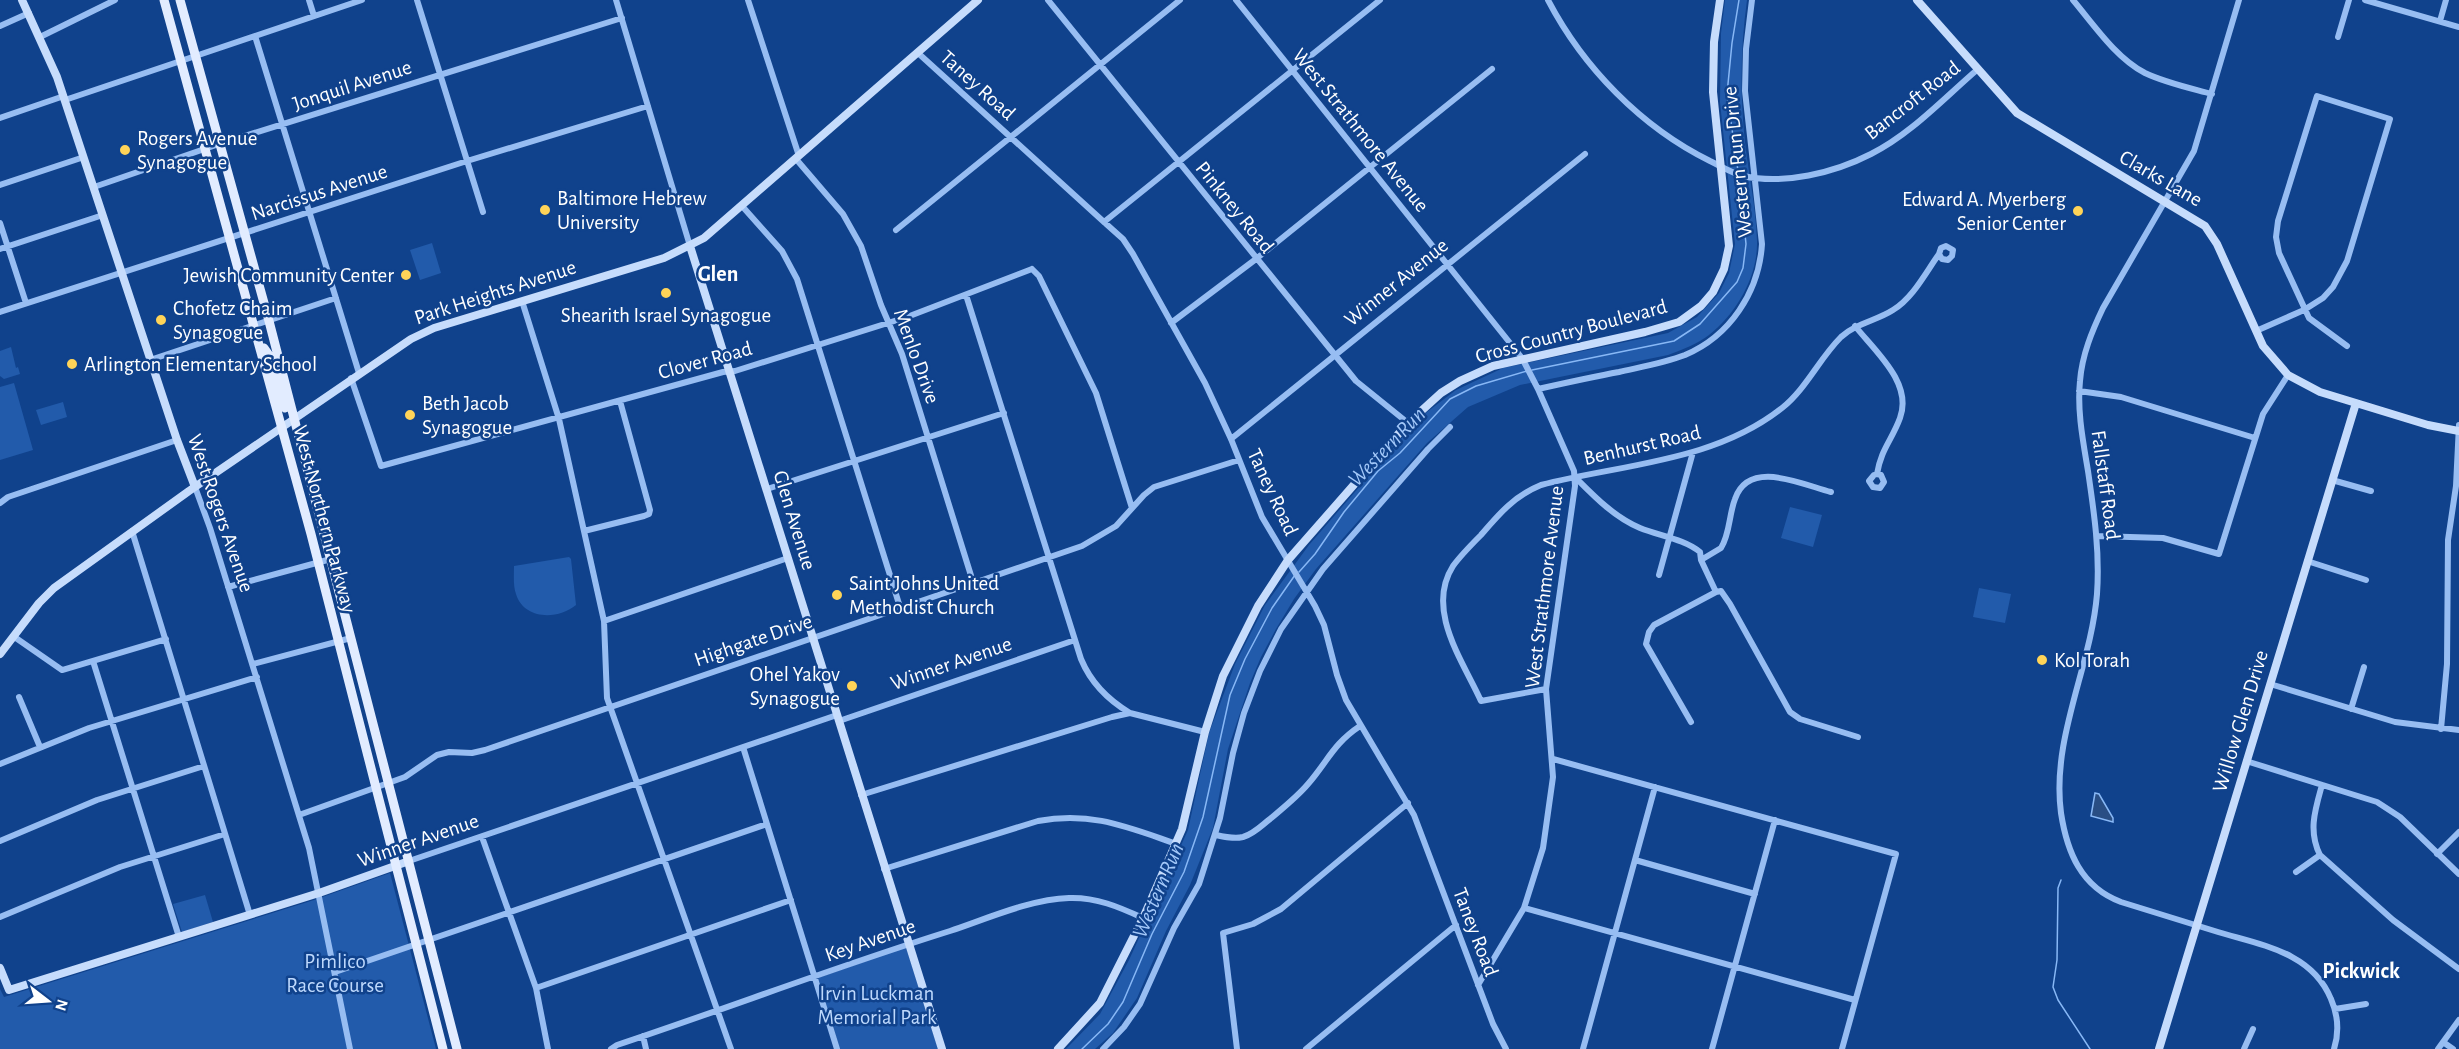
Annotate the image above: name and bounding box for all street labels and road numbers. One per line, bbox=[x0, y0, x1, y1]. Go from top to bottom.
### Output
street label: West Strathmore Avenue bbox=[1288, 45, 1433, 216]
street label: Taney Road bbox=[936, 46, 1019, 124]
street label: Jonquil Avenue bbox=[290, 56, 414, 115]
street label: Bancroft Road bbox=[1861, 57, 1964, 144]
street label: Western Run Drive bbox=[1719, 85, 1756, 239]
street label: Clarks Lane bbox=[2116, 146, 2206, 211]
street label: Pinkney Road bbox=[1191, 158, 1278, 257]
street label: Narcissus Avenue bbox=[248, 161, 390, 224]
street label: Winner Avenue bbox=[1341, 234, 1452, 330]
street label: Park Heights Avenue bbox=[412, 256, 579, 329]
street label: Cross Country Boulevard bbox=[1473, 296, 1669, 367]
street label: Menlo Drive bbox=[890, 306, 943, 406]
street label: Clover Road bbox=[656, 338, 755, 383]
street label: Benhurst Road bbox=[1582, 422, 1703, 469]
street label: West Northern Parkway bbox=[289, 423, 360, 615]
street label: Fallstaff Road bbox=[2087, 429, 2124, 541]
street label: West Rogers Avenue bbox=[184, 431, 257, 595]
street label: Taney Road bbox=[1243, 446, 1302, 539]
street label: Glen Avenue bbox=[769, 468, 820, 572]
street label: West Strathmore Avenue bbox=[1522, 485, 1567, 689]
street label: Highgate Drive bbox=[691, 610, 815, 671]
street label: Winner Avenue bbox=[888, 633, 1014, 694]
street label: Willow Glen Drive bbox=[2209, 648, 2272, 795]
street label: Winner Avenue bbox=[355, 810, 481, 871]
street label: Taney Road bbox=[1449, 885, 1502, 980]
street label: Key Avenue bbox=[822, 915, 918, 966]

